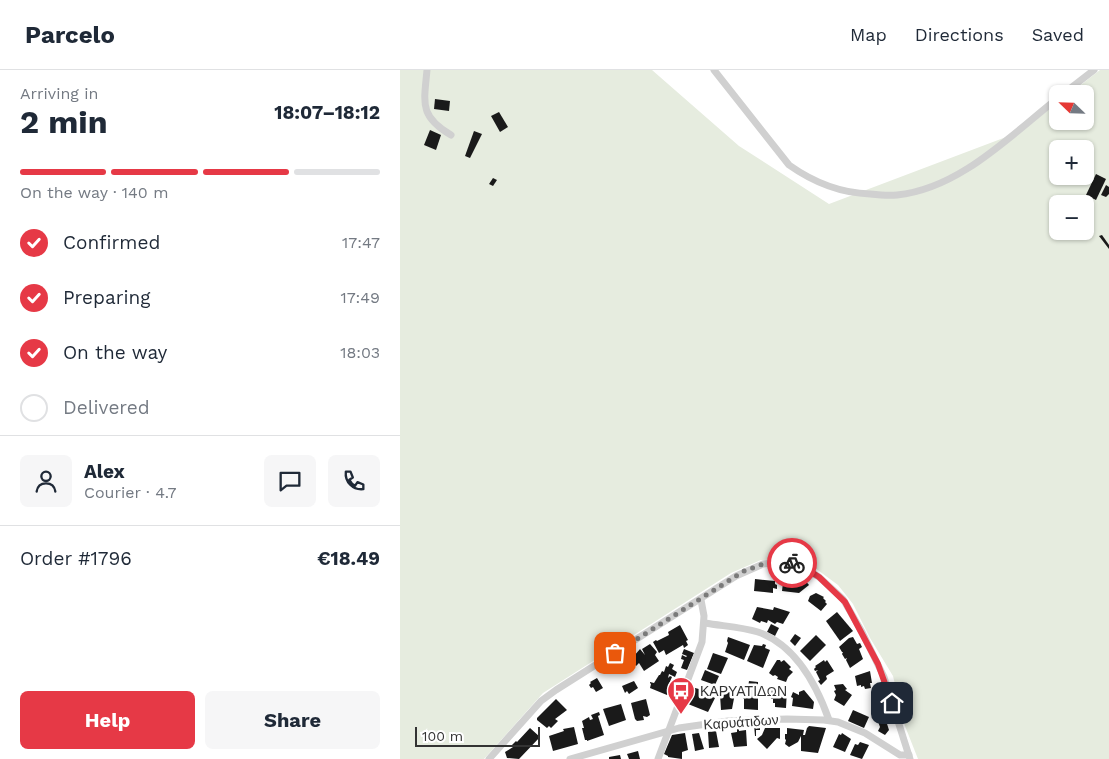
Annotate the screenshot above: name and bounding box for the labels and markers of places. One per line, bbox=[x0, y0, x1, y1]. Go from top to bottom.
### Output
pin bbox=[594, 632, 636, 674]
bus stop icon: ΚΑΡΥΑΤΙΔΩΝ bbox=[666, 676, 696, 715]
pin bbox=[871, 682, 913, 724]
place label: ΚΑΡΥΑΤΙΔΩΝ bbox=[700, 683, 787, 699]

